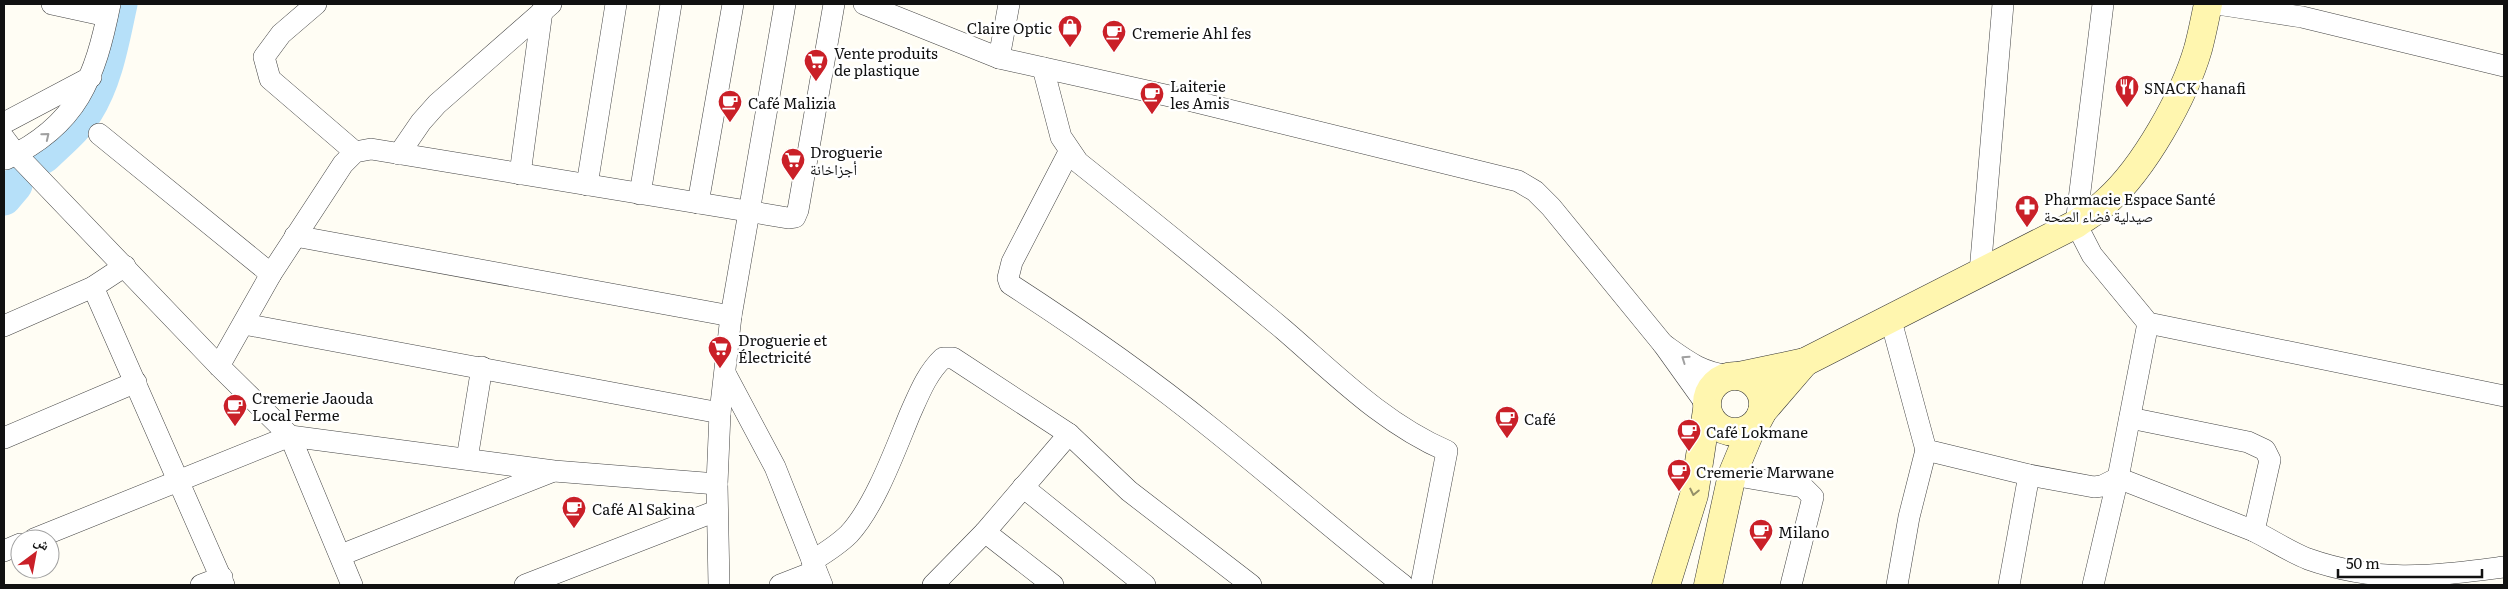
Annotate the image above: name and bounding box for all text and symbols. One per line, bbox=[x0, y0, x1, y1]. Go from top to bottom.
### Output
shop icon: Claire Optic bbox=[1057, 14, 1083, 48]
place label: Claire Optic bbox=[967, 16, 1053, 39]
cafe icon: Cremerie Ahl fes bbox=[1101, 19, 1127, 53]
place label: Cremerie Ahl fes bbox=[1132, 21, 1251, 44]
place label: Vente produits de plastique bbox=[834, 41, 938, 81]
supermarket icon: Vente produits de plastique bbox=[803, 48, 829, 82]
place label: Laiterie les Amis bbox=[1170, 74, 1229, 114]
restaurant icon: SNACK hanafi bbox=[2114, 74, 2140, 108]
place label: SNACK hanafi bbox=[2144, 76, 2246, 99]
cafe icon: Laiterie les Amis bbox=[1139, 81, 1165, 115]
cafe icon: Café Malizia bbox=[717, 89, 743, 123]
place label: Café Malizia bbox=[748, 91, 837, 114]
one-way arrow bbox=[40, 133, 49, 141]
place label: Droguerie أجزاخانة bbox=[810, 140, 883, 180]
supermarket icon: Droguerie أجزاخانة bbox=[780, 147, 806, 181]
place label: Pharmacie Espace Santé صيدلية فضاء الصحة bbox=[2044, 187, 2216, 227]
pharmacy icon: Pharmacie Espace Santé صيدلية فضاء الصحة bbox=[2014, 194, 2040, 228]
place label: Droguerie et Électricité bbox=[738, 328, 827, 368]
supermarket icon: Droguerie et Électricité bbox=[707, 335, 733, 369]
one-way arrow bbox=[1681, 356, 1691, 365]
place label: Cremerie Jaouda Local Ferme bbox=[252, 386, 374, 426]
cafe icon: Cremerie Jaouda Local Ferme bbox=[222, 393, 248, 427]
cafe icon: Café bbox=[1494, 405, 1520, 439]
place label: Café bbox=[1524, 407, 1556, 430]
cafe icon: Café Lokmane bbox=[1676, 418, 1702, 452]
place label: Café Lokmane bbox=[1706, 420, 1808, 443]
cafe icon: Cremerie Marwane bbox=[1666, 458, 1692, 492]
place label: Cremerie Marwane bbox=[1696, 460, 1834, 483]
one-way arrow bbox=[1689, 488, 1699, 497]
cafe icon: Café Al Sakina bbox=[561, 495, 587, 529]
place label: Café Al Sakina bbox=[592, 497, 696, 520]
cafe icon: Milano bbox=[1748, 518, 1774, 552]
place label: Milano bbox=[1778, 520, 1830, 543]
north arrow bbox=[10, 529, 60, 579]
text: ش bbox=[31, 530, 54, 555]
scale bar bbox=[2338, 546, 2482, 578]
text: 50 m bbox=[2346, 551, 2380, 574]

